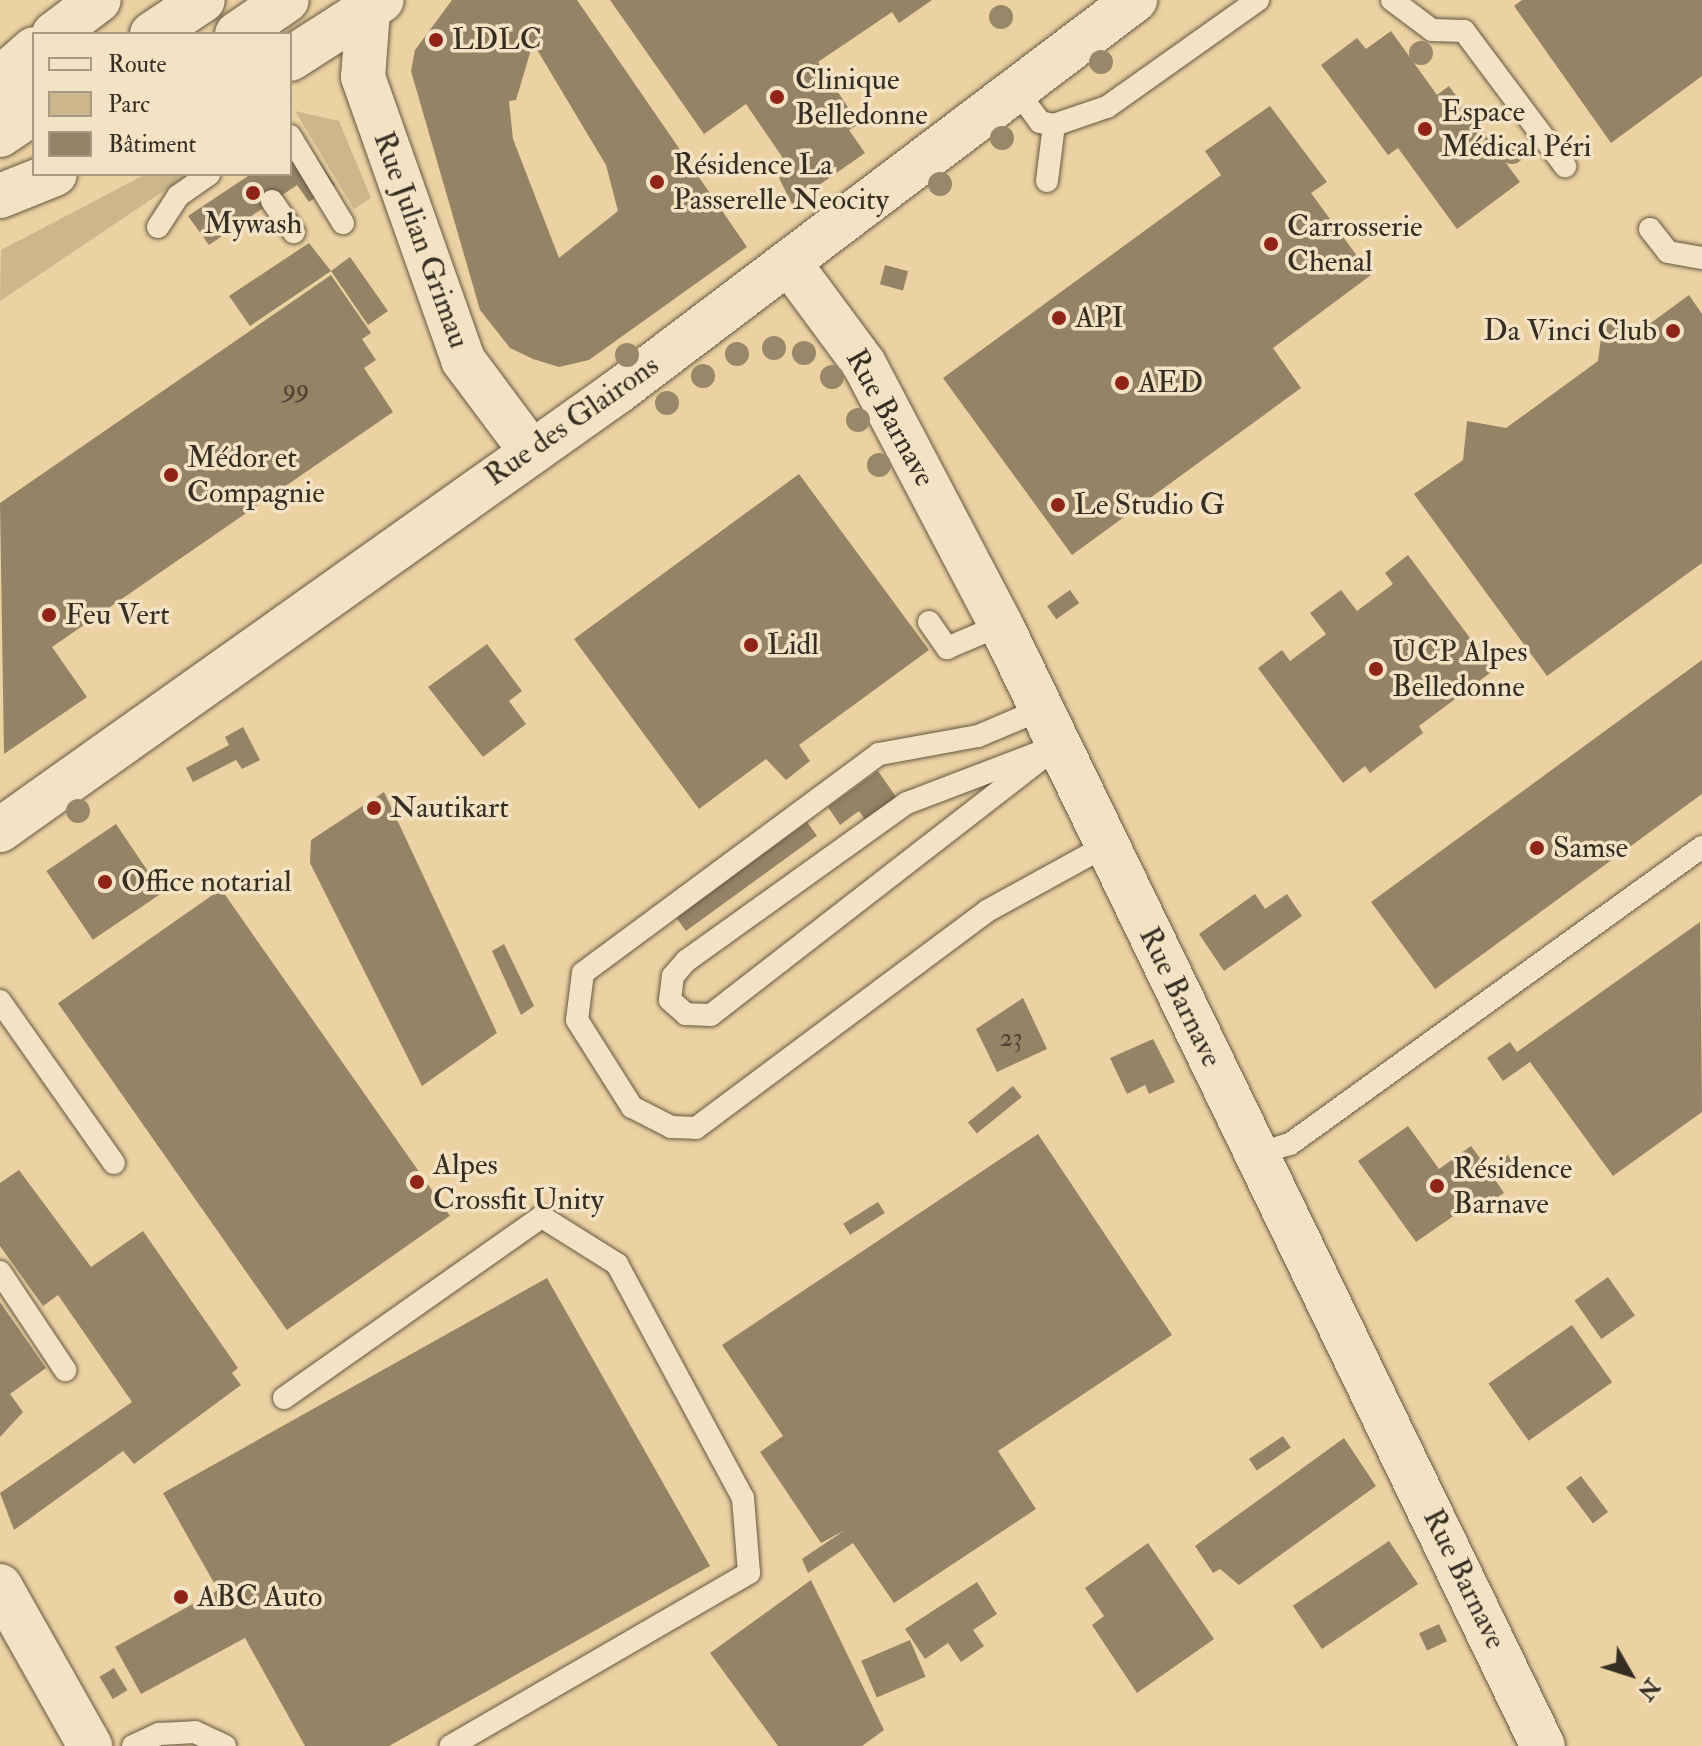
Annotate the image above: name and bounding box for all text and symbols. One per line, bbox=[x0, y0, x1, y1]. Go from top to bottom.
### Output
place label: LDLC bbox=[452, 22, 542, 58]
marker: LDLC bbox=[427, 31, 445, 49]
legend bbox=[32, 32, 292, 176]
text: Route bbox=[108, 49, 167, 80]
place label: Clinique Belledonne bbox=[795, 62, 928, 132]
marker: Clinique Belledonne bbox=[766, 86, 788, 108]
text: Parc bbox=[108, 89, 150, 120]
place label: Espace Médical Péri bbox=[1441, 94, 1592, 164]
marker: Espace Médical Péri bbox=[1416, 120, 1434, 138]
street label: Rue Julian Grimau bbox=[365, 127, 477, 353]
text: Bâtiment bbox=[108, 129, 196, 160]
place label: Résidence La Passerelle Neocity bbox=[673, 147, 889, 218]
marker: Résidence La Passerelle Neocity bbox=[648, 173, 666, 191]
marker: Mywash bbox=[244, 184, 262, 202]
place label: Mywash bbox=[204, 206, 302, 242]
place label: Carrosserie Chenal bbox=[1287, 209, 1423, 280]
marker: Carrosserie Chenal bbox=[1262, 235, 1280, 253]
place label: API bbox=[1075, 300, 1124, 336]
marker: API bbox=[1050, 309, 1068, 327]
place label: Da Vinci Club bbox=[1483, 313, 1657, 349]
marker: Da Vinci Club bbox=[1664, 322, 1682, 340]
street label: Rue Barnave bbox=[838, 343, 942, 493]
street label: Rue des Glairons bbox=[478, 348, 666, 494]
place label: AED bbox=[1138, 365, 1203, 401]
house number: 99 bbox=[283, 374, 309, 406]
marker: AED bbox=[1113, 374, 1131, 392]
place label: Médor et Compagnie bbox=[187, 440, 325, 510]
marker: Médor et Compagnie bbox=[162, 466, 180, 484]
place label: Le Studio G bbox=[1074, 487, 1225, 523]
marker: Le Studio G bbox=[1049, 496, 1067, 514]
place label: Feu Vert bbox=[65, 597, 170, 633]
marker: Feu Vert bbox=[40, 606, 58, 624]
place label: Lidl bbox=[767, 627, 819, 663]
place label: UCP Alpes Belledonne bbox=[1392, 634, 1527, 704]
marker: Lidl bbox=[742, 636, 760, 654]
marker: UCP Alpes Belledonne bbox=[1367, 660, 1385, 678]
place label: Nautikart bbox=[390, 790, 509, 826]
marker: Nautikart bbox=[365, 799, 383, 817]
place label: Samse bbox=[1553, 830, 1628, 866]
marker: Samse bbox=[1528, 839, 1546, 857]
place label: Office notarial bbox=[121, 864, 292, 900]
marker: Office notarial bbox=[96, 873, 114, 891]
street label: Rue Barnave bbox=[1131, 921, 1229, 1073]
house number: 23 bbox=[999, 1023, 1023, 1055]
place label: Alpes Crossfit Unity bbox=[433, 1147, 604, 1218]
place label: Résidence Barnave bbox=[1453, 1151, 1572, 1222]
marker: Alpes Crossfit Unity bbox=[408, 1173, 426, 1191]
marker: Résidence Barnave bbox=[1428, 1177, 1446, 1195]
street label: Rue Barnave bbox=[1415, 1503, 1513, 1655]
place label: ABC Auto bbox=[197, 1579, 322, 1615]
marker: ABC Auto bbox=[172, 1588, 190, 1606]
north arrow bbox=[1590, 1634, 1670, 1714]
text: N bbox=[1632, 1673, 1666, 1706]

